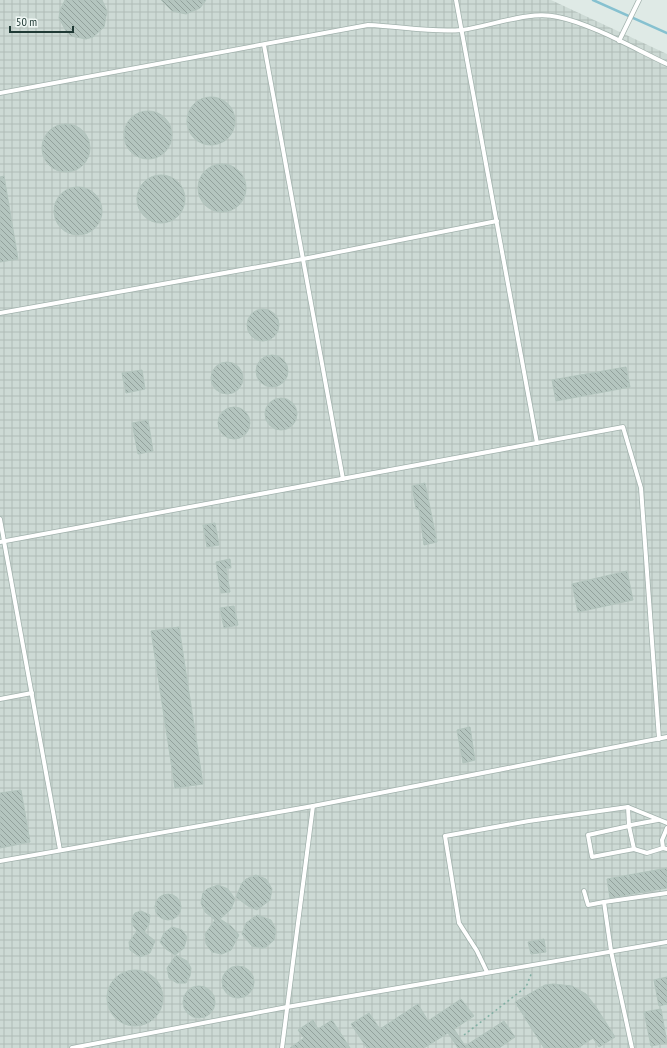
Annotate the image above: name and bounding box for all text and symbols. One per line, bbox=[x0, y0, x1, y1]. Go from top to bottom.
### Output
scale bar bbox=[10, 8, 73, 34]
text: 50 m bbox=[16, 14, 37, 29]

